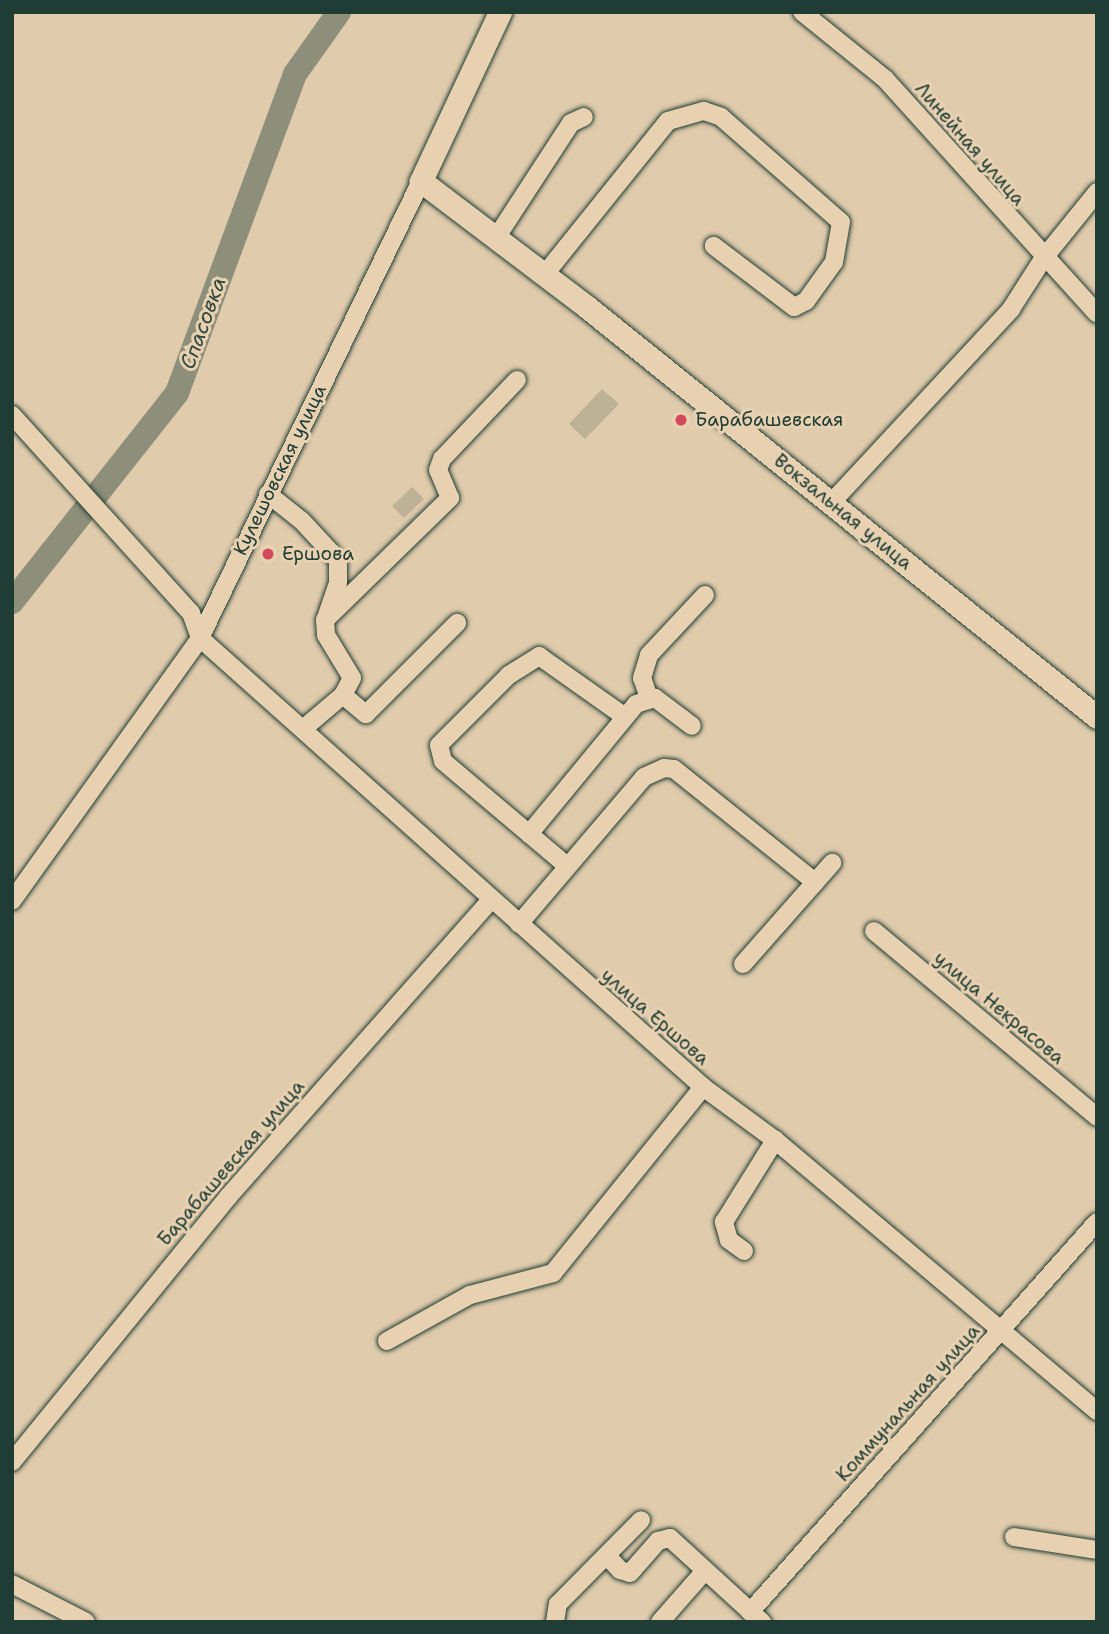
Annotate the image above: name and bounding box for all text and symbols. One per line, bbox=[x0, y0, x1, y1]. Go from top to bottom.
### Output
street label: Линейная улица bbox=[910, 78, 1030, 210]
water label: Спасовка bbox=[175, 274, 231, 372]
street label: Кулешовская улица bbox=[229, 381, 331, 559]
place label: Барабашевская bbox=[695, 409, 843, 431]
marker: Барабашевская bbox=[673, 412, 689, 428]
street label: Вокзальная улица bbox=[769, 449, 917, 575]
place label: Ершова bbox=[282, 543, 354, 565]
marker: Ершова bbox=[260, 546, 276, 562]
street label: улица Некрасова bbox=[929, 947, 1069, 1069]
street label: улица Ершова bbox=[596, 964, 714, 1070]
street label: Барабашевская улица bbox=[153, 1075, 309, 1251]
street label: Коммунальная улица bbox=[831, 1320, 985, 1486]

